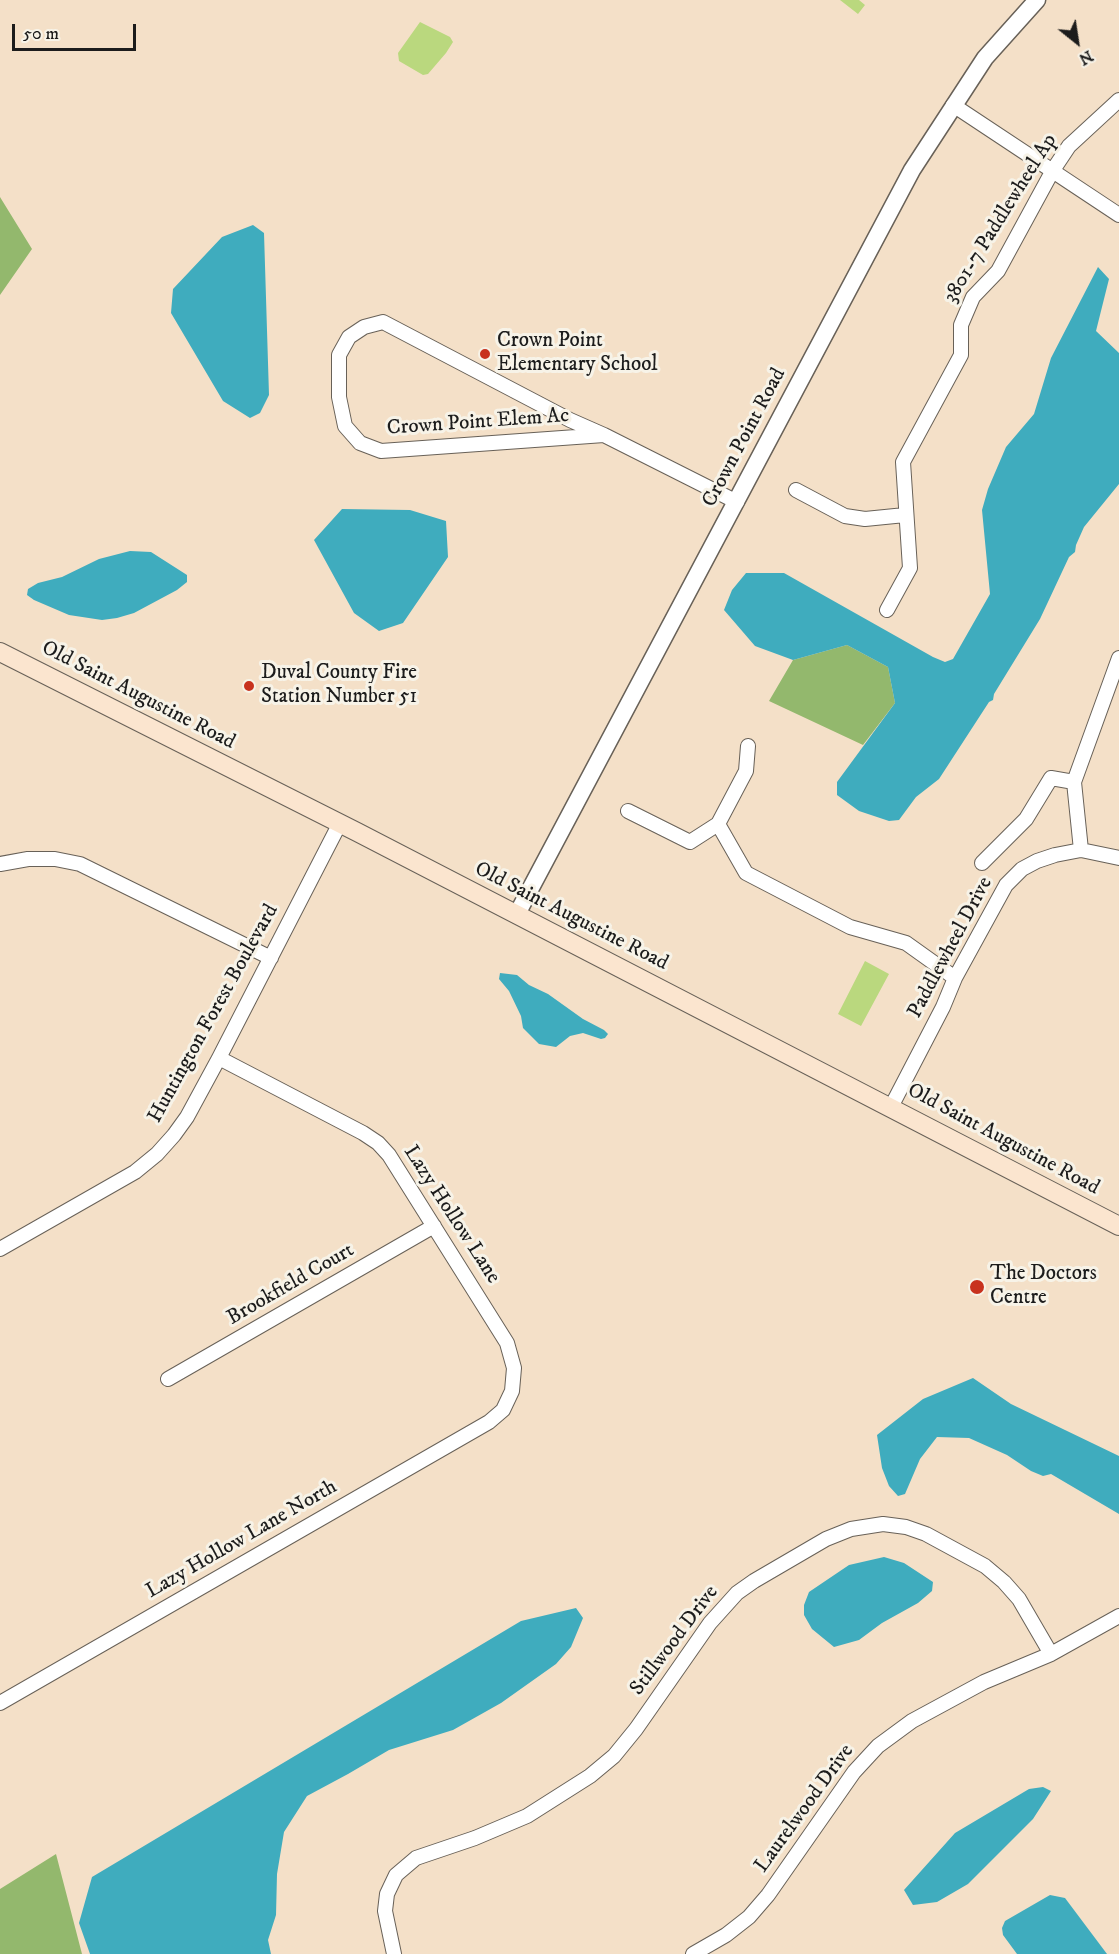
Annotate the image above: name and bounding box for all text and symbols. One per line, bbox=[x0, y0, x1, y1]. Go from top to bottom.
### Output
scale bar bbox=[15, 12, 140, 50]
north arrow bbox=[1047, 12, 1107, 72]
text: 50 m bbox=[23, 23, 59, 45]
text: N bbox=[1075, 46, 1097, 70]
street label: 3801-7 Paddlewheel Ap bbox=[939, 130, 1063, 308]
place label: Crown Point Elementary School bbox=[497, 329, 658, 379]
marker: Crown Point Elementary School bbox=[478, 347, 492, 361]
street label: Crown Point Road bbox=[698, 364, 792, 512]
street label: Crown Point Elem Ac bbox=[386, 404, 570, 442]
street label: Old Saint Augustine Road bbox=[37, 636, 239, 756]
place label: Duval County Fire Station Number 51 bbox=[261, 661, 417, 711]
marker: Duval County Fire Station Number 51 bbox=[242, 679, 256, 693]
street label: Old Saint Augustine Road bbox=[470, 857, 672, 977]
street label: Paddlewheel Drive bbox=[903, 873, 999, 1023]
street label: Huntington Forest Boulevard bbox=[143, 900, 285, 1128]
street label: Old Saint Augustine Road bbox=[903, 1079, 1103, 1201]
street label: Lazy Hollow Lane bbox=[397, 1141, 505, 1289]
street label: Brookfield Court bbox=[223, 1238, 359, 1332]
place label: The Doctors Centre bbox=[990, 1262, 1097, 1312]
marker: The Doctors Centre bbox=[968, 1278, 986, 1296]
street label: Lazy Hollow Lane North bbox=[142, 1475, 342, 1605]
street label: Stillwood Drive bbox=[625, 1581, 725, 1701]
street label: Laurelwood Drive bbox=[750, 1740, 860, 1878]

